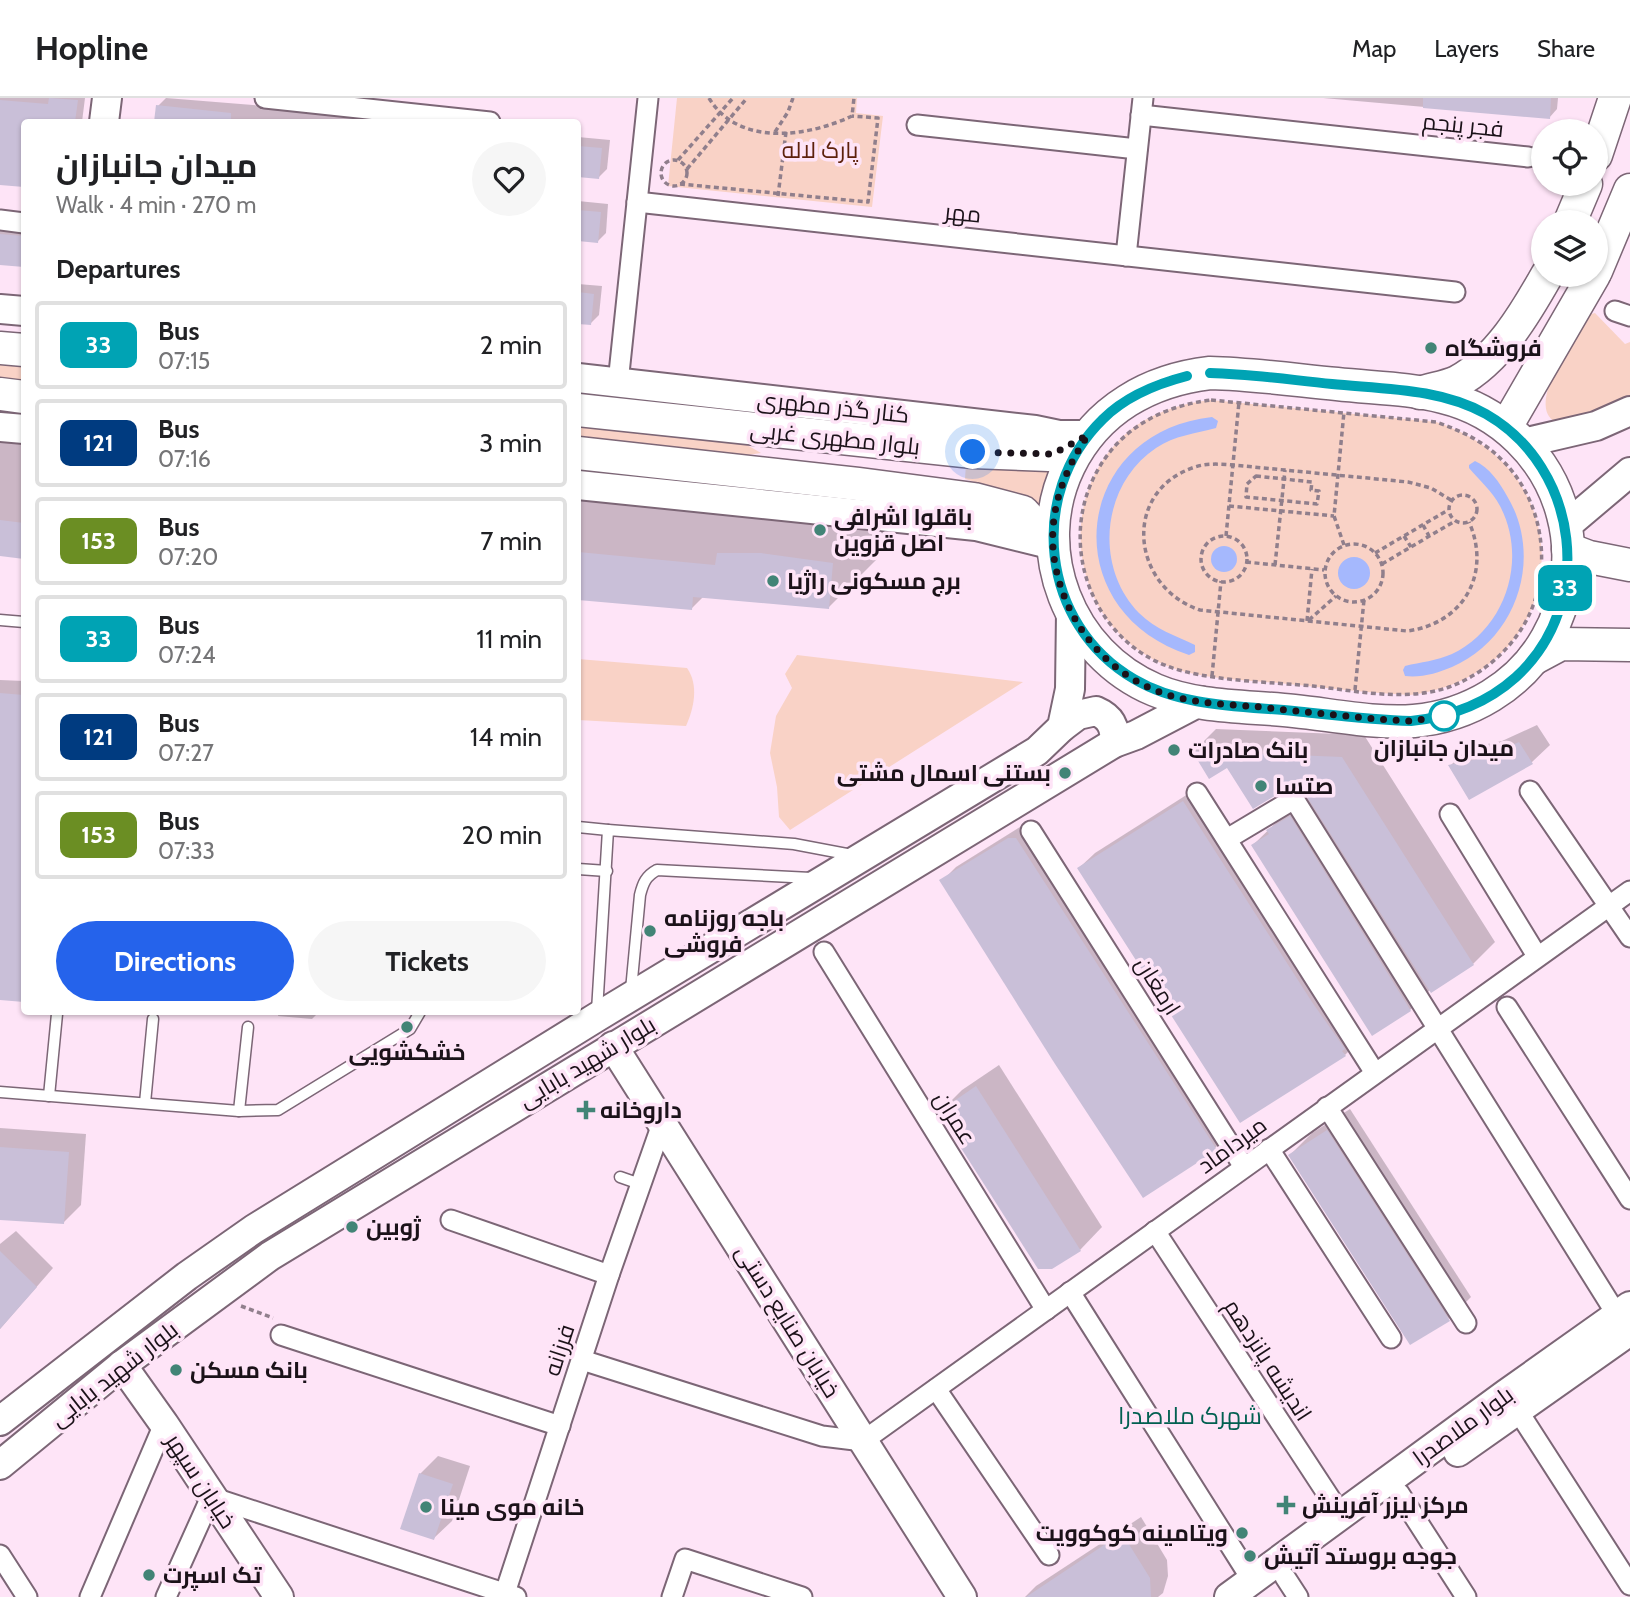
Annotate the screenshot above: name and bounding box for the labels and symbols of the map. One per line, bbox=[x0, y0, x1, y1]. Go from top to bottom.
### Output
street label: فجر پنجم bbox=[1421, 107, 1505, 145]
park label: پارک لاله bbox=[782, 136, 858, 165]
street label: مهر bbox=[941, 197, 983, 229]
place label: فروشگاه bbox=[1445, 334, 1542, 362]
marker: فروشگاه bbox=[1423, 340, 1439, 356]
street label: کنار گذر مطهری bbox=[756, 385, 910, 429]
street label: بلوار مطهری غربی bbox=[749, 415, 921, 461]
your location bbox=[955, 434, 990, 469]
place label: باقلوا اشرافی اصل قزوین bbox=[834, 503, 972, 557]
marker: باقلوا اشرافی اصل قزوین bbox=[812, 522, 828, 538]
line badge: 33 bbox=[1534, 565, 1596, 611]
place label: برج مسکونی راژیا bbox=[787, 567, 961, 597]
marker: برج مسکونی راژیا bbox=[765, 573, 781, 589]
marker: میدان جانبازان bbox=[1429, 701, 1459, 731]
place label: میدان جانبازان bbox=[1374, 734, 1514, 762]
place label: بانک صادرات bbox=[1188, 736, 1309, 764]
marker: بانک صادرات bbox=[1166, 742, 1182, 758]
place label: بستنی اسمال مشتی bbox=[837, 759, 1051, 787]
marker: بستنی اسمال مشتی bbox=[1057, 765, 1073, 781]
place label: صتسا bbox=[1275, 772, 1334, 800]
marker: صتسا bbox=[1253, 778, 1269, 794]
place label: باجه روزنامه فروشی bbox=[664, 904, 784, 958]
marker: باجه روزنامه فروشی bbox=[642, 923, 658, 939]
street label: ارمغان bbox=[1129, 952, 1187, 1020]
street label: بلوار شهید بابایی bbox=[513, 1010, 661, 1114]
marker: خشکشویی bbox=[399, 1019, 415, 1035]
place label: خشکشویی bbox=[349, 1038, 465, 1066]
street label: عمران bbox=[928, 1086, 982, 1150]
place label: داروخانه bbox=[600, 1096, 682, 1124]
marker: داروخانه bbox=[578, 1102, 594, 1118]
street label: میرداماد bbox=[1192, 1111, 1272, 1179]
place label: ژوبین bbox=[366, 1213, 421, 1241]
marker: ژوبین bbox=[344, 1219, 360, 1235]
street label: خیابان صنایع دستی bbox=[728, 1239, 846, 1404]
street label: اندیشه پانزدهم bbox=[1217, 1294, 1318, 1427]
street label: بلوار شهید بابایی bbox=[44, 1315, 184, 1433]
street label: فرزانه bbox=[538, 1321, 580, 1379]
place label: بانک مسکن bbox=[190, 1356, 308, 1384]
marker: بانک مسکن bbox=[168, 1362, 184, 1378]
street label: بلوار ملاصدرا bbox=[1407, 1380, 1519, 1472]
district label: شهرک ملاصدرا bbox=[1118, 1401, 1262, 1430]
street label: خیابان سپهر bbox=[159, 1427, 242, 1534]
place label: مرکز لیزر آفرینش bbox=[1302, 1491, 1469, 1519]
place label: خانه موی مینا bbox=[440, 1493, 585, 1521]
marker: مرکز لیزر آفرینش bbox=[1276, 1495, 1296, 1515]
marker: خانه موی مینا bbox=[418, 1499, 434, 1515]
place label: ویتامینه کوکوویت bbox=[1036, 1519, 1228, 1547]
marker: ویتامینه کوکوویت bbox=[1234, 1525, 1250, 1541]
place label: جوجه بروستد آتیش bbox=[1264, 1542, 1457, 1570]
marker: جوجه بروستد آتیش bbox=[1242, 1548, 1258, 1564]
place label: تک اسپرت bbox=[163, 1561, 262, 1591]
marker: تک اسپرت bbox=[141, 1567, 157, 1583]

